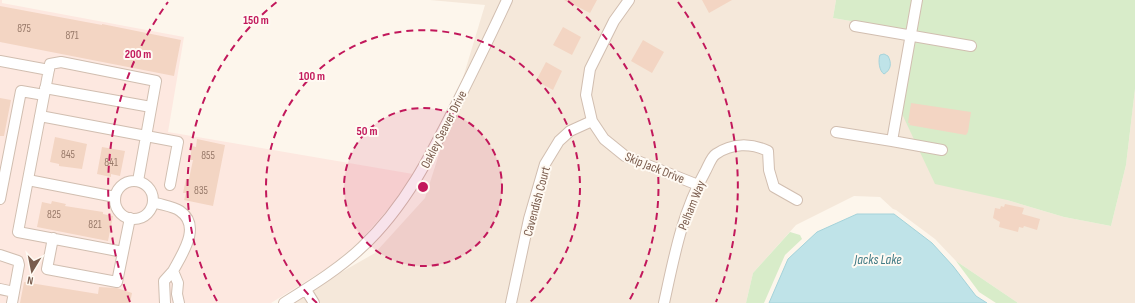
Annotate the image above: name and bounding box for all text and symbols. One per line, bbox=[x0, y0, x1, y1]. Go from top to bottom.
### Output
text: 150 m bbox=[243, 13, 269, 28]
house number: 875 bbox=[17, 22, 31, 35]
house number: 871 bbox=[65, 29, 79, 42]
text: 200 m bbox=[125, 47, 151, 62]
text: 100 m bbox=[299, 69, 325, 84]
street label: Oakley Seaver Drive bbox=[417, 88, 470, 171]
text: 50 m bbox=[357, 124, 377, 139]
house number: 845 bbox=[61, 148, 75, 161]
house number: 855 bbox=[201, 149, 215, 162]
street label: Skip Jack Drive bbox=[622, 149, 687, 187]
house number: 841 bbox=[104, 156, 118, 169]
street label: Cavendish Court bbox=[520, 165, 554, 238]
street label: Pelham Way bbox=[675, 178, 709, 233]
centre of rings bbox=[416, 180, 430, 194]
house number: 835 bbox=[194, 184, 208, 197]
house number: 825 bbox=[47, 208, 61, 221]
house number: 821 bbox=[88, 218, 102, 231]
north arrow bbox=[12, 251, 52, 291]
water label: Jacks Lake bbox=[853, 251, 902, 268]
text: N bbox=[26, 273, 34, 287]

